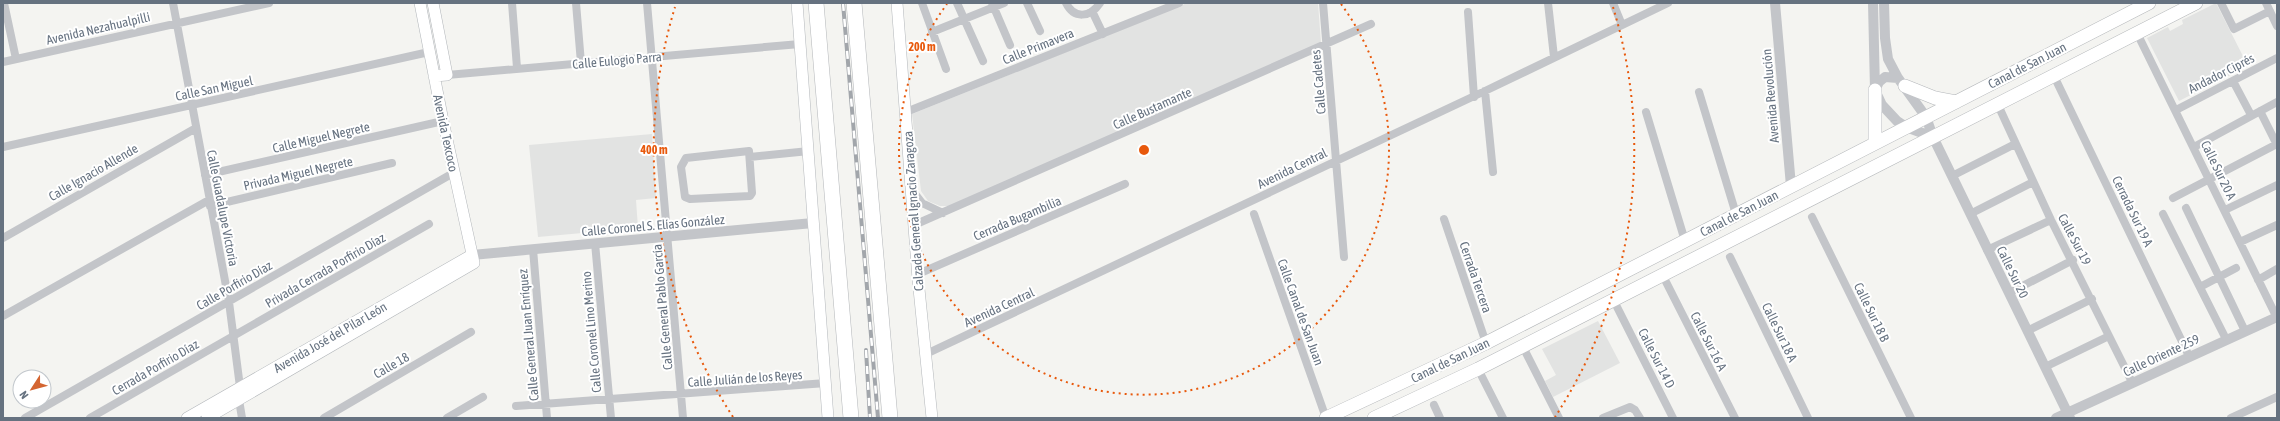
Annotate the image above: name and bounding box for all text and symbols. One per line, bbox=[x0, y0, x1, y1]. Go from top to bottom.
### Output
street label: Avenida Nezahualpilli bbox=[45, 9, 152, 48]
street label: Calle Primavera bbox=[1000, 25, 1076, 68]
street label: Canal de San Juan bbox=[1986, 39, 2069, 92]
text: 200 m bbox=[908, 40, 936, 54]
street label: Avenida Revolución bbox=[1759, 48, 1782, 144]
street label: Calle Eulogio Parra bbox=[572, 49, 662, 72]
street label: Calle Cadetes bbox=[1308, 49, 1329, 115]
street label: Andador Ciprés bbox=[2186, 50, 2257, 96]
street label: Calle San Miguel bbox=[174, 73, 255, 104]
street label: Calle Bustamante bbox=[1111, 84, 1194, 132]
street label: Avenida Texcoco bbox=[430, 93, 461, 173]
street label: Calle Miguel Negrete bbox=[271, 119, 371, 156]
street label: Calzada General Ignacio Zaragoza bbox=[900, 130, 927, 291]
street label: Calle Sur 20 A bbox=[2198, 138, 2240, 203]
street label: Calle Ignacio Allende bbox=[46, 141, 141, 204]
text: 400 m bbox=[639, 143, 668, 157]
centre of rings bbox=[1137, 143, 1151, 157]
street label: Avenida Central bbox=[1255, 145, 1330, 192]
street label: Calle Guadalupe Victoria bbox=[204, 149, 241, 267]
street label: Privada Miguel Negrete bbox=[242, 154, 354, 193]
street label: Cerrada Sur 19 A bbox=[2109, 173, 2156, 250]
street label: Canal de San Juan bbox=[1698, 187, 1781, 240]
street label: Cerrada Bugambilia bbox=[971, 193, 1063, 244]
street label: Calle Sur 19 bbox=[2055, 211, 2094, 267]
street label: Calle Coronel S. Elías González bbox=[581, 212, 726, 239]
street label: Privada Cerrada Porfirio Díaz bbox=[263, 230, 388, 311]
street label: Cerrada Tercera bbox=[1456, 240, 1495, 315]
street label: Calle General Pablo García bbox=[650, 243, 675, 371]
street label: Calle Sur 20 bbox=[1994, 244, 2032, 301]
street label: Calle Canal de San Juan bbox=[1274, 257, 1327, 367]
street label: Calle Porfirio Díaz bbox=[194, 258, 275, 313]
street label: Calle General Juan Enríquez bbox=[515, 268, 542, 402]
street label: Calle Coronel Lino Merino bbox=[579, 271, 604, 393]
street label: Calle Sur 18 B bbox=[1851, 280, 1893, 345]
street label: Avenida Central bbox=[962, 284, 1037, 330]
street label: Avenida José del Pilar León bbox=[271, 299, 389, 376]
street label: Calle Sur 18 A bbox=[1759, 300, 1801, 365]
street label: Calle Sur 16 A bbox=[1687, 309, 1730, 374]
street label: Calle Sur 14 D bbox=[1635, 326, 1678, 391]
street label: Calle Oriente 259 bbox=[2121, 331, 2202, 380]
street label: Canal de San Juan bbox=[1408, 335, 1492, 386]
street label: Cerrada Porfirio Díaz bbox=[109, 336, 202, 398]
street label: Calle 18 bbox=[371, 349, 412, 382]
street label: Calle Julián de los Reyes bbox=[687, 367, 803, 390]
north arrow bbox=[12, 369, 52, 409]
text: N bbox=[17, 389, 31, 401]

